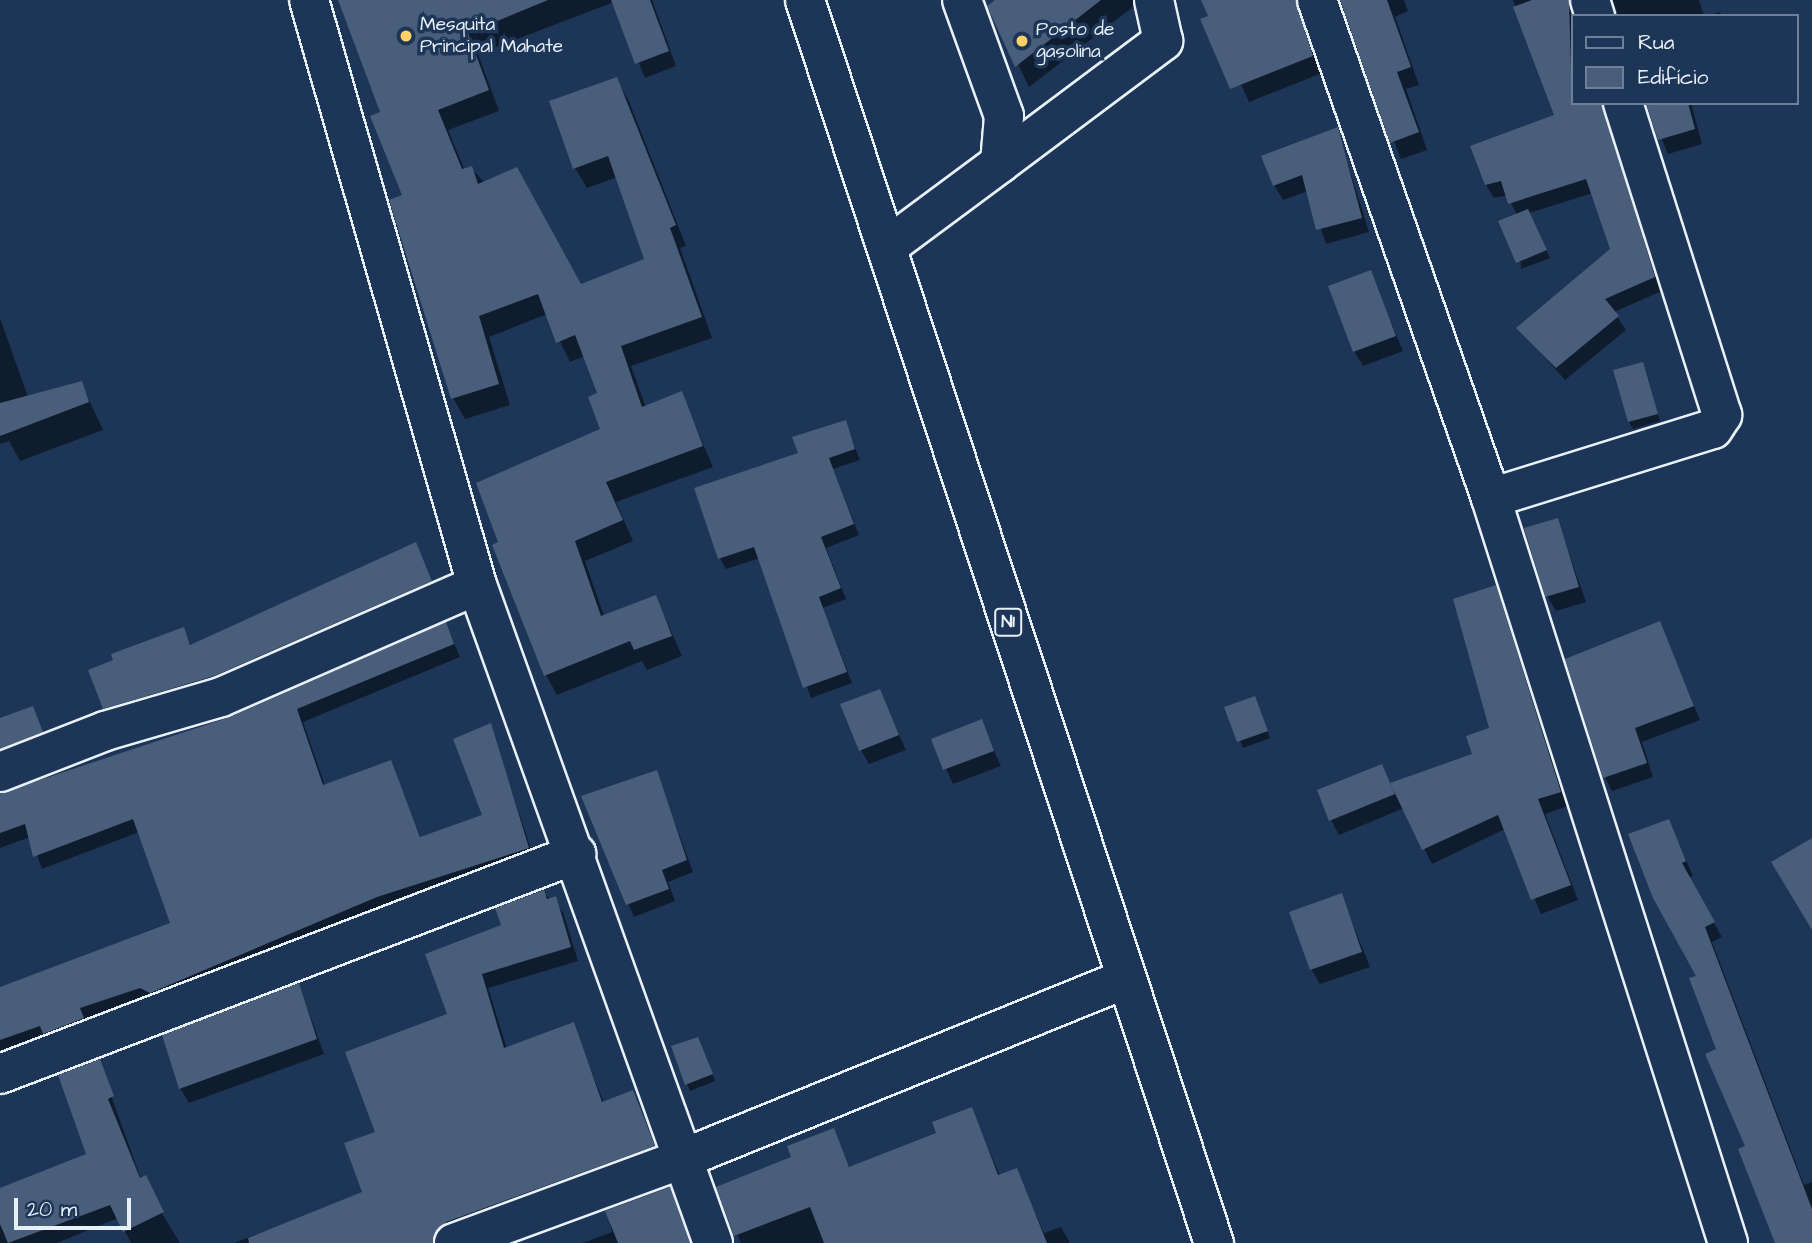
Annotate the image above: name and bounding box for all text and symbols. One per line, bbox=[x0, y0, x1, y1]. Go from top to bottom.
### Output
place label: Mesquita Principal Mahate bbox=[420, 14, 563, 58]
legend bbox=[1570, 14, 1798, 105]
place label: Posto de gasolina bbox=[1036, 19, 1114, 63]
marker: Mesquita Principal Mahate bbox=[398, 28, 414, 44]
text: Rua bbox=[1638, 28, 1674, 57]
marker: Posto de gasolina bbox=[1014, 33, 1030, 49]
text: Edifício bbox=[1638, 63, 1708, 92]
road number: N1 bbox=[994, 608, 1022, 636]
scale bar bbox=[18, 1184, 135, 1228]
text: 20 m bbox=[27, 1195, 77, 1224]

